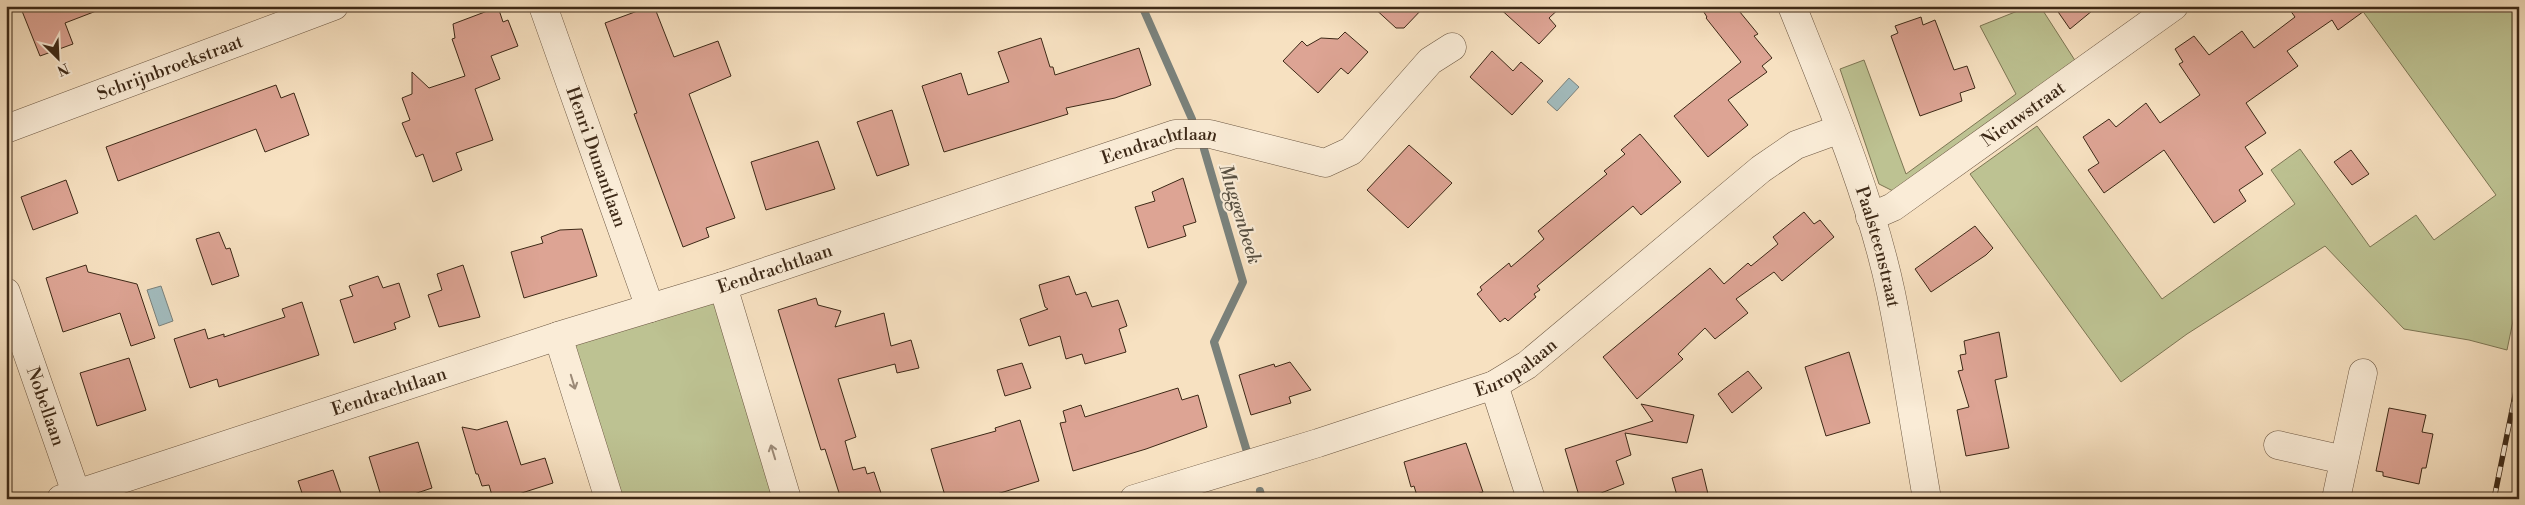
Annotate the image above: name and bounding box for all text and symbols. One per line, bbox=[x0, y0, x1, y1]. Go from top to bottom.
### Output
street label: Schrijnbroekstraat bbox=[94, 29, 247, 105]
north arrow bbox=[32, 32, 82, 82]
text: N bbox=[54, 58, 72, 79]
street label: Nieuwstraat bbox=[1976, 76, 2070, 152]
street label: Henri Dunantlaan bbox=[561, 83, 632, 231]
street label: Eendrachtlaan bbox=[1098, 122, 1220, 170]
water label: Muggenbeek bbox=[1213, 161, 1267, 267]
street label: Paalsteenstraat bbox=[1850, 183, 1905, 310]
street label: Eendrachtlaan bbox=[714, 239, 835, 299]
street label: Europalaan bbox=[1472, 333, 1562, 402]
street label: Eendrachtlaan bbox=[328, 362, 450, 421]
street label: Nobellaan bbox=[21, 364, 70, 449]
one-way arrow bbox=[568, 374, 578, 390]
one-way arrow bbox=[767, 444, 777, 460]

